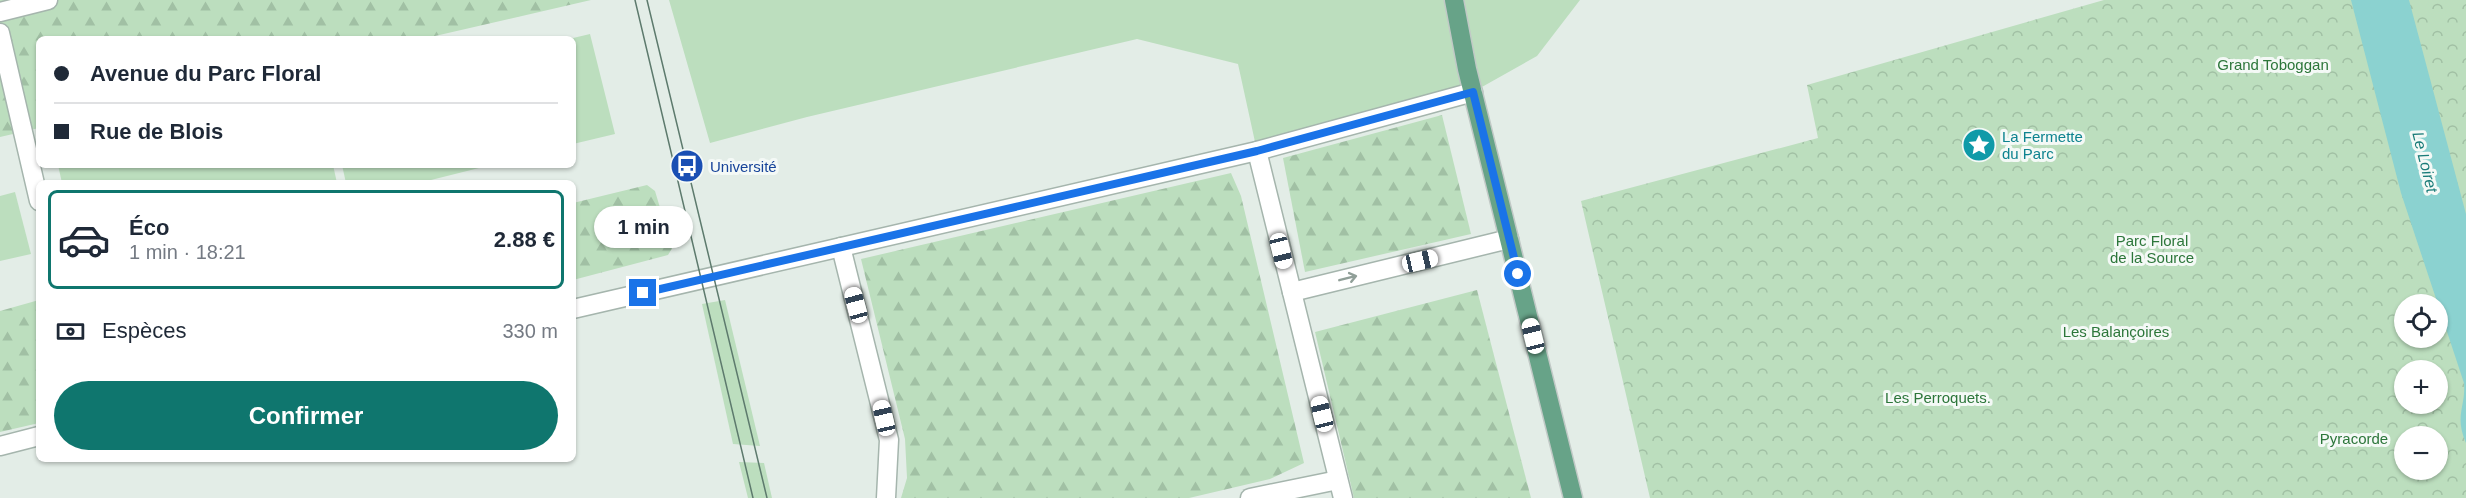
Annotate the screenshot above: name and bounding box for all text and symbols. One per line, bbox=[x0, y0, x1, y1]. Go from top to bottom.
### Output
park label: Grand Toboggan bbox=[2217, 56, 2329, 73]
text: Avenue du Parc Floral bbox=[90, 61, 321, 86]
text: Rue de Blois bbox=[90, 119, 223, 144]
place icon: La Fermette du Parc bbox=[1961, 127, 1997, 163]
place label: La Fermette du Parc bbox=[2002, 128, 2083, 162]
water label: Le Loiret bbox=[2409, 130, 2441, 195]
bus stop icon: Université bbox=[669, 148, 705, 184]
place label: Université bbox=[710, 158, 777, 175]
callout: 1 min bbox=[594, 206, 692, 248]
icon: car bbox=[57, 213, 111, 267]
text: Éco bbox=[129, 215, 169, 240]
text: 1 min bbox=[617, 216, 670, 238]
text: 2.88 € bbox=[494, 227, 555, 252]
car bbox=[1268, 231, 1294, 271]
park label: Parc Floral de la Source bbox=[2110, 232, 2194, 266]
text: 1 min · 18:21 bbox=[129, 241, 246, 263]
car bbox=[1400, 248, 1440, 274]
route start bbox=[1504, 260, 1531, 287]
one-way arrow bbox=[1338, 272, 1358, 283]
route end bbox=[629, 279, 656, 306]
car bbox=[843, 285, 869, 325]
map controls bbox=[2394, 294, 2448, 480]
button: locate bbox=[2394, 294, 2448, 348]
icon: cash bbox=[54, 315, 87, 348]
car bbox=[1520, 316, 1546, 356]
text: Espèces bbox=[102, 318, 186, 343]
text: 330 m bbox=[502, 320, 558, 342]
park label: Les Balançoires bbox=[2063, 323, 2169, 340]
button: + bbox=[2394, 360, 2448, 414]
button: Confirmer bbox=[54, 381, 558, 450]
park label: Les Perroquets. bbox=[1885, 389, 1991, 406]
car bbox=[1309, 394, 1335, 434]
car bbox=[871, 398, 897, 438]
button: − bbox=[2394, 426, 2448, 480]
park label: Pyracorde bbox=[2320, 430, 2388, 447]

